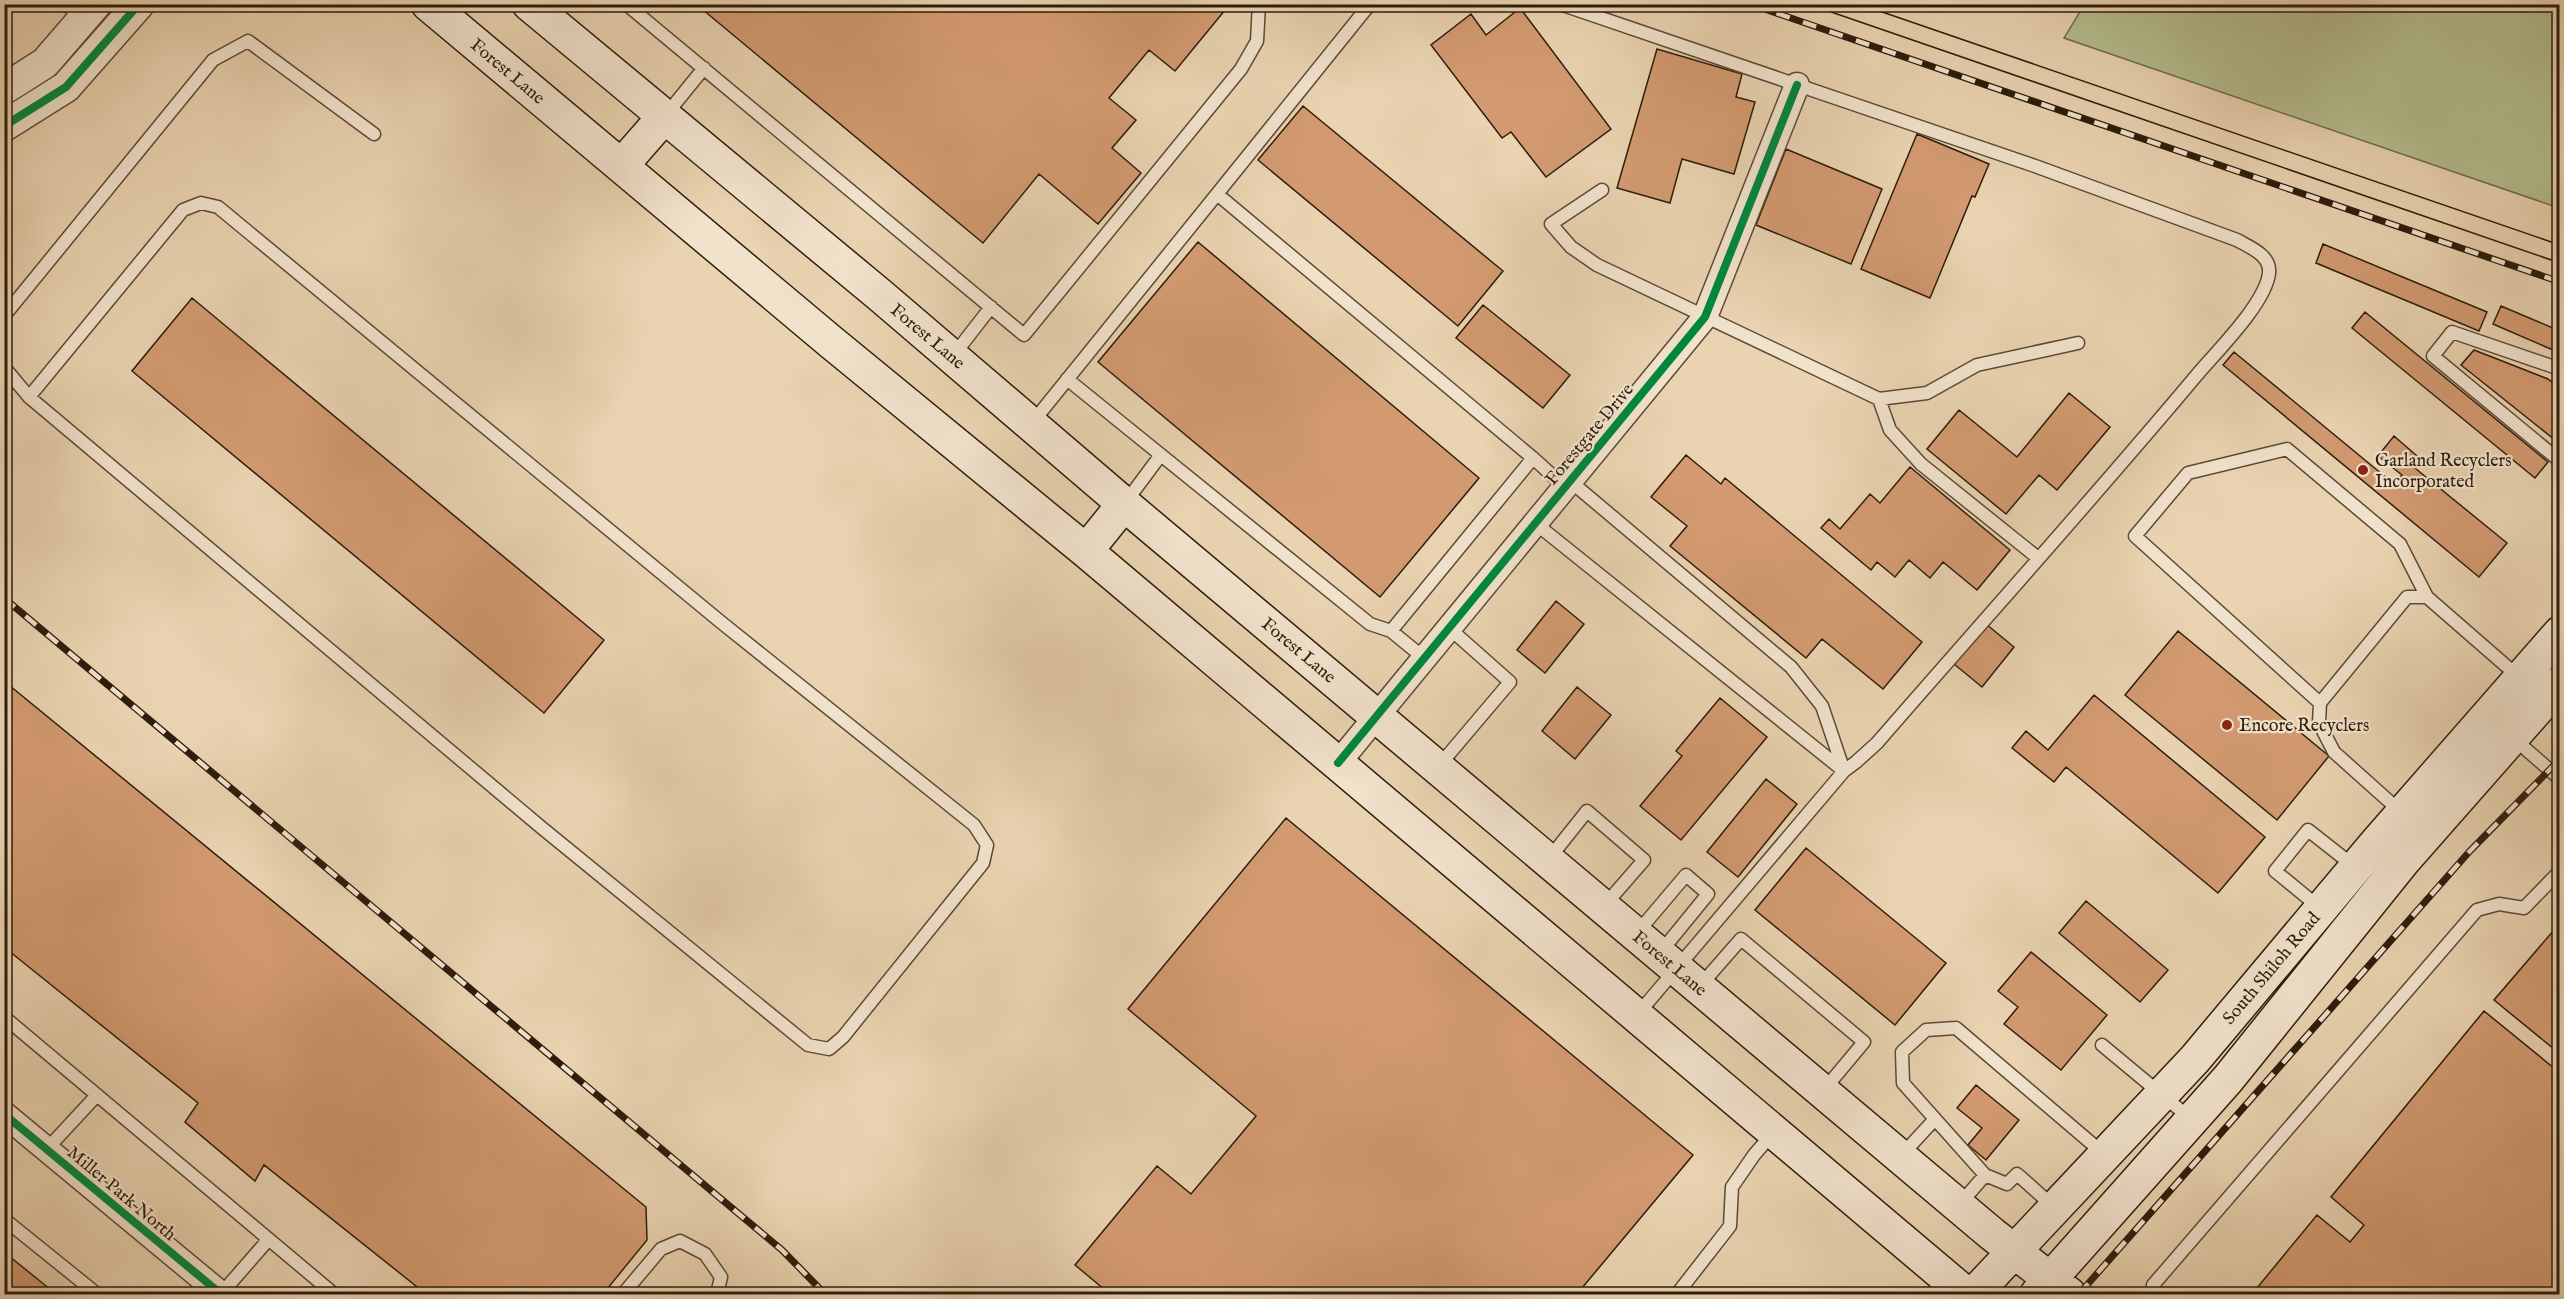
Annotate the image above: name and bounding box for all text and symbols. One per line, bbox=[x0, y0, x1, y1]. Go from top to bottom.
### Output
street label: Forest Lane bbox=[465, 34, 549, 110]
street label: Forest Lane bbox=[885, 299, 969, 375]
street label: Forestgate Drive bbox=[1541, 379, 1639, 491]
place label: Garland Recyclers Incorporated bbox=[2375, 450, 2512, 494]
marker: Garland Recyclers Incorporated bbox=[2356, 463, 2370, 477]
street label: Forest Lane bbox=[1256, 613, 1340, 689]
place label: Encore Recyclers bbox=[2239, 715, 2369, 738]
marker: Encore Recyclers bbox=[2220, 718, 2234, 732]
street label: South Shiloh Road bbox=[2218, 908, 2326, 1030]
street label: Forest Lane bbox=[1627, 926, 1711, 1002]
street label: Miller Park North bbox=[62, 1142, 181, 1247]

